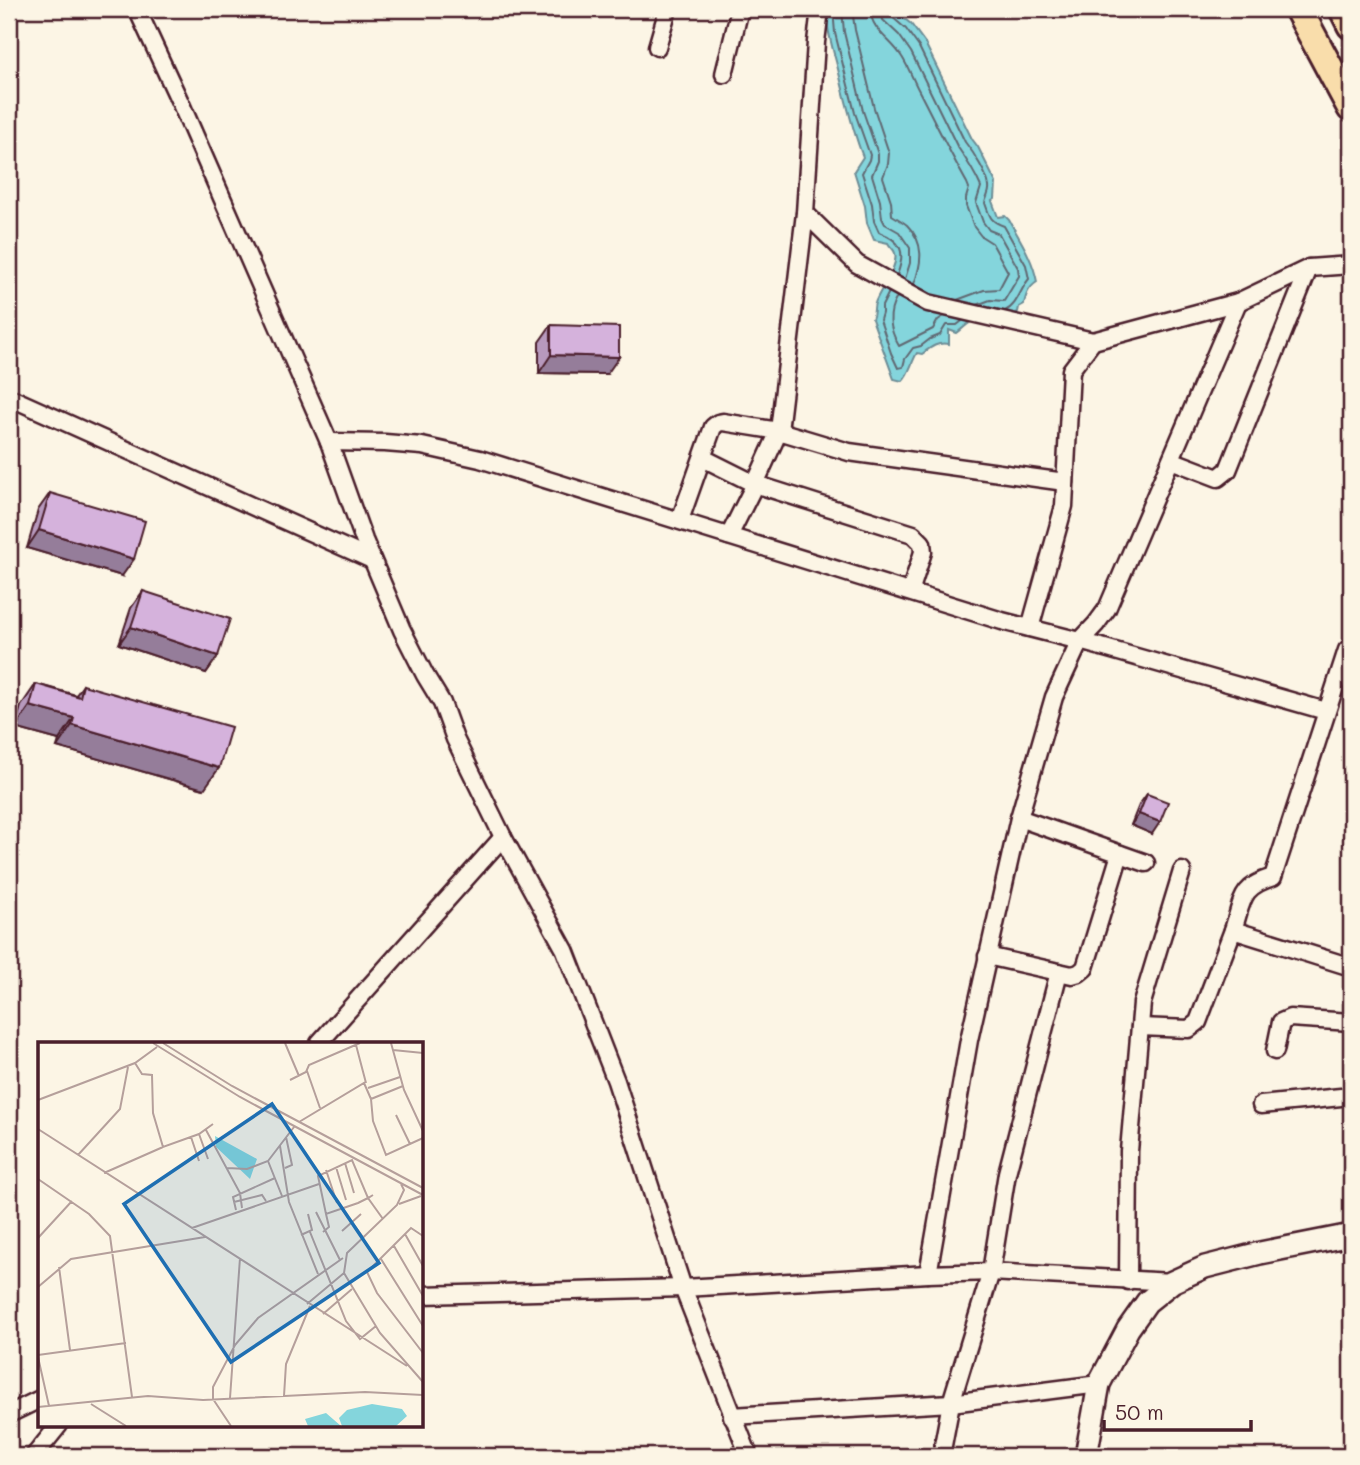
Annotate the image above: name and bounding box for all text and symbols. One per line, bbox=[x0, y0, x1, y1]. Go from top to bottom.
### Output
inset map bbox=[38, 1042, 424, 1426]
scale bar bbox=[1104, 1388, 1252, 1432]
text: 50 m bbox=[1115, 1398, 1164, 1425]

